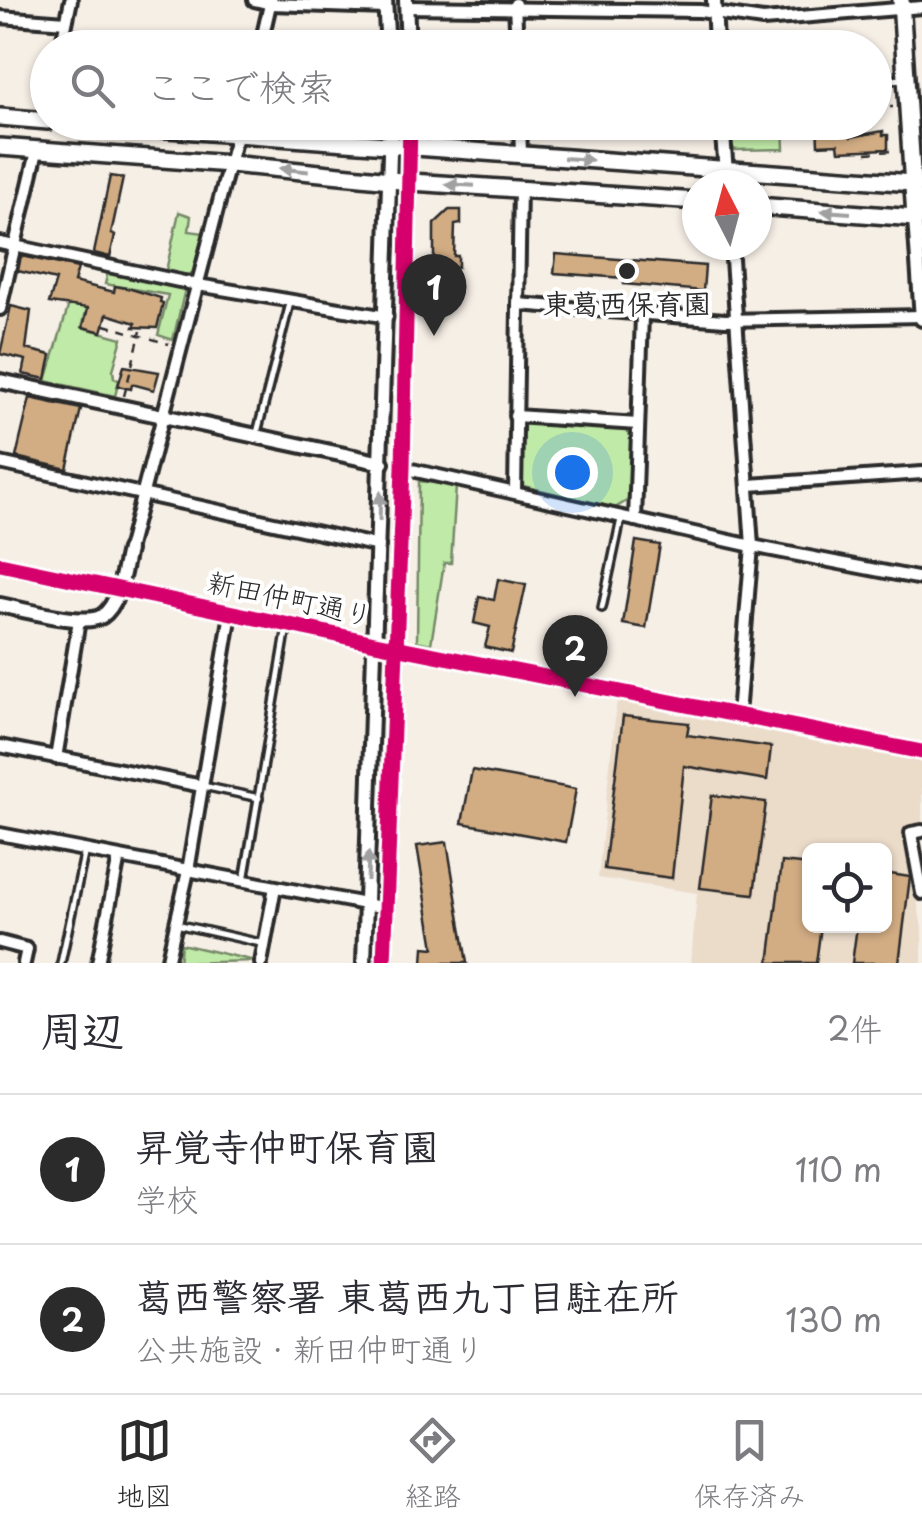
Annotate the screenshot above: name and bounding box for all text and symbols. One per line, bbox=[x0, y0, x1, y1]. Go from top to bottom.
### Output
search box bbox=[30, 30, 892, 140]
text: ここで検索 bbox=[145, 57, 335, 114]
icon: search bbox=[65, 58, 120, 113]
one-way arrow bbox=[563, 151, 595, 167]
one-way arrow bbox=[278, 162, 310, 178]
north arrow bbox=[682, 170, 772, 260]
one-way arrow bbox=[444, 177, 476, 193]
one-way arrow bbox=[820, 204, 851, 220]
pin: 1 bbox=[402, 254, 466, 336]
marker: 東葛西保育園 bbox=[616, 260, 638, 282]
place label: 東葛西保育園 bbox=[543, 281, 711, 324]
your location bbox=[547, 447, 598, 498]
one-way arrow bbox=[373, 489, 389, 521]
street label: 新田仲町通り bbox=[204, 559, 377, 636]
pin: 2 bbox=[542, 614, 608, 697]
map controls bbox=[802, 843, 892, 933]
button: locate bbox=[802, 843, 892, 933]
one-way arrow bbox=[360, 849, 376, 881]
text: 周辺 bbox=[40, 997, 124, 1060]
text: 2件 bbox=[827, 1004, 882, 1052]
text: 昇覚寺仲町保育園 bbox=[135, 1117, 439, 1174]
text: 1 bbox=[65, 1145, 80, 1193]
text: 110 m bbox=[795, 1145, 882, 1193]
text: 学校 bbox=[135, 1174, 199, 1222]
text: 葛西警察署 東葛西九丁目駐在所 bbox=[135, 1267, 679, 1324]
text: 2 bbox=[61, 1295, 84, 1343]
text: 130 m bbox=[785, 1295, 882, 1343]
text: 公共施設 · 新田仲町通り bbox=[135, 1324, 485, 1372]
tab: 地図 bbox=[116, 1413, 172, 1516]
tab: 経路 bbox=[405, 1413, 461, 1516]
tab: 保存済み bbox=[694, 1413, 806, 1516]

